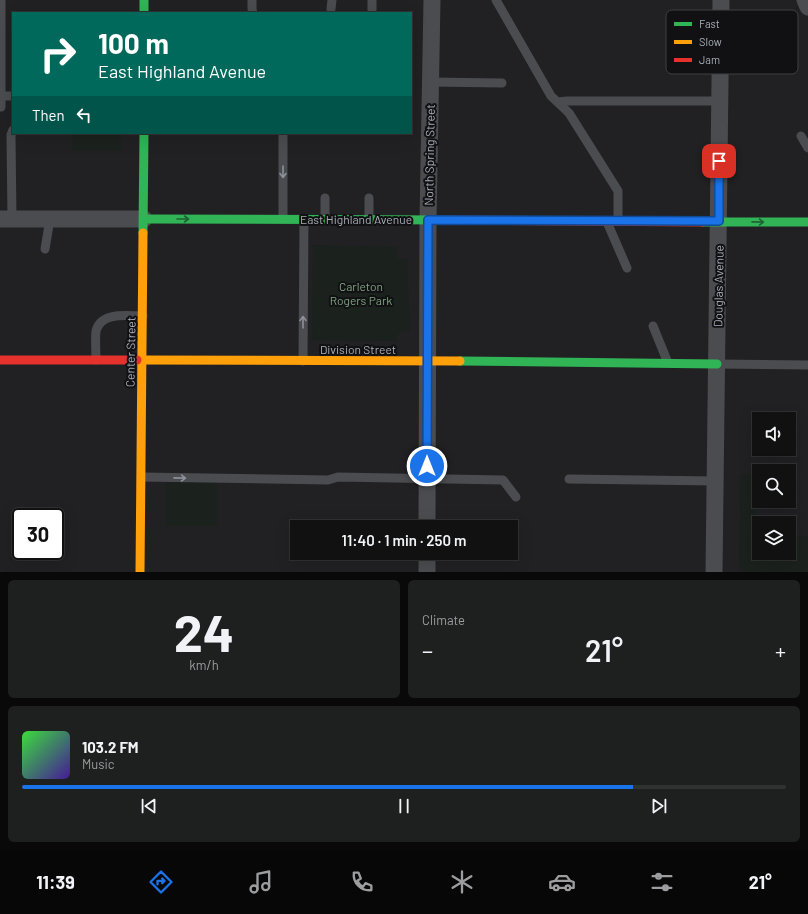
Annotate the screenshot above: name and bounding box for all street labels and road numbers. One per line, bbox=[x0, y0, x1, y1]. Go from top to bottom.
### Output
street label: North Spring Street bbox=[421, 104, 437, 206]
street label: East Highland Avenue bbox=[300, 212, 412, 226]
street label: Douglas Avenue bbox=[710, 245, 726, 327]
street label: Center Street bbox=[122, 317, 138, 387]
street label: Division Street bbox=[320, 342, 396, 356]

